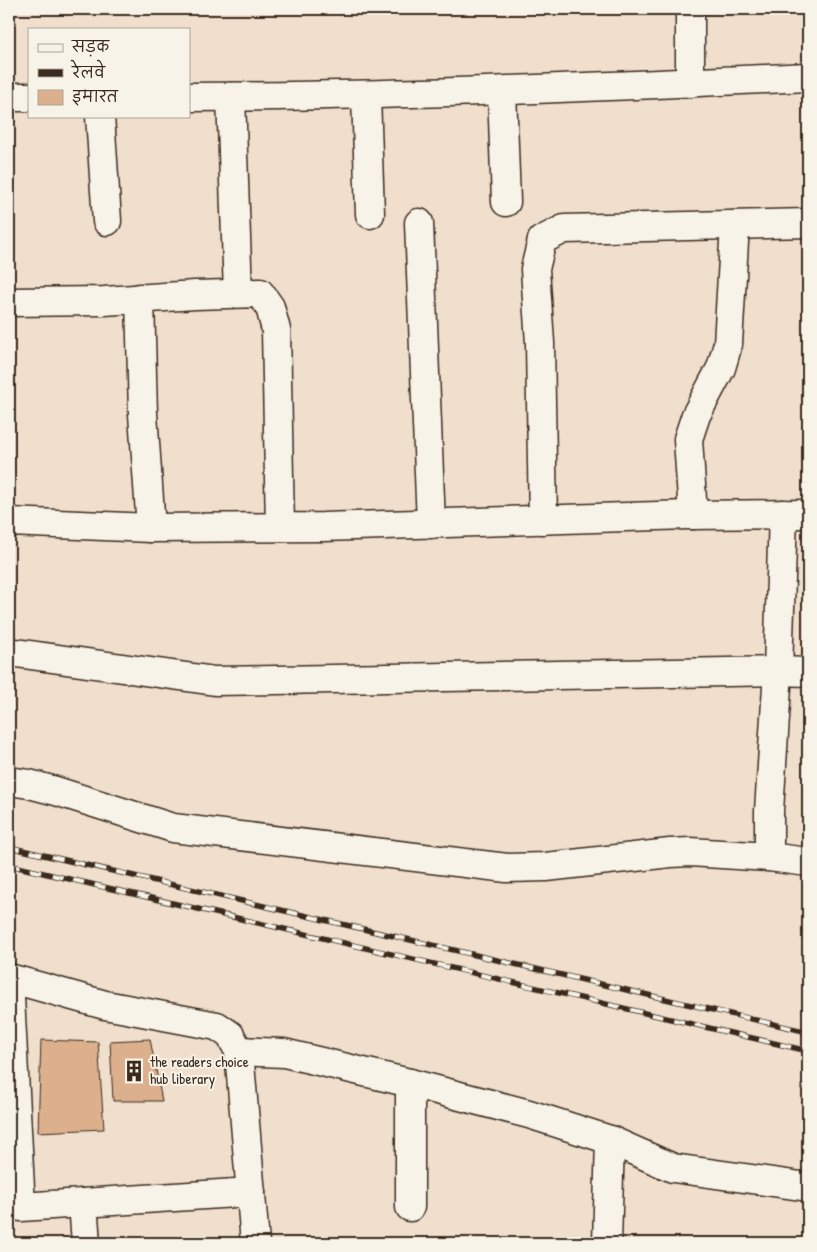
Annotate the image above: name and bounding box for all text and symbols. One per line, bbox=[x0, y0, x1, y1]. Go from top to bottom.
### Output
legend bbox=[28, 28, 190, 118]
text: सड़क bbox=[71, 36, 110, 57]
text: रेलवे bbox=[70, 59, 106, 83]
text: इमारत bbox=[72, 86, 119, 107]
place label: the readers choice hub liberary bbox=[150, 1051, 249, 1089]
building icon: the readers choice hub liberary bbox=[121, 1058, 147, 1084]

